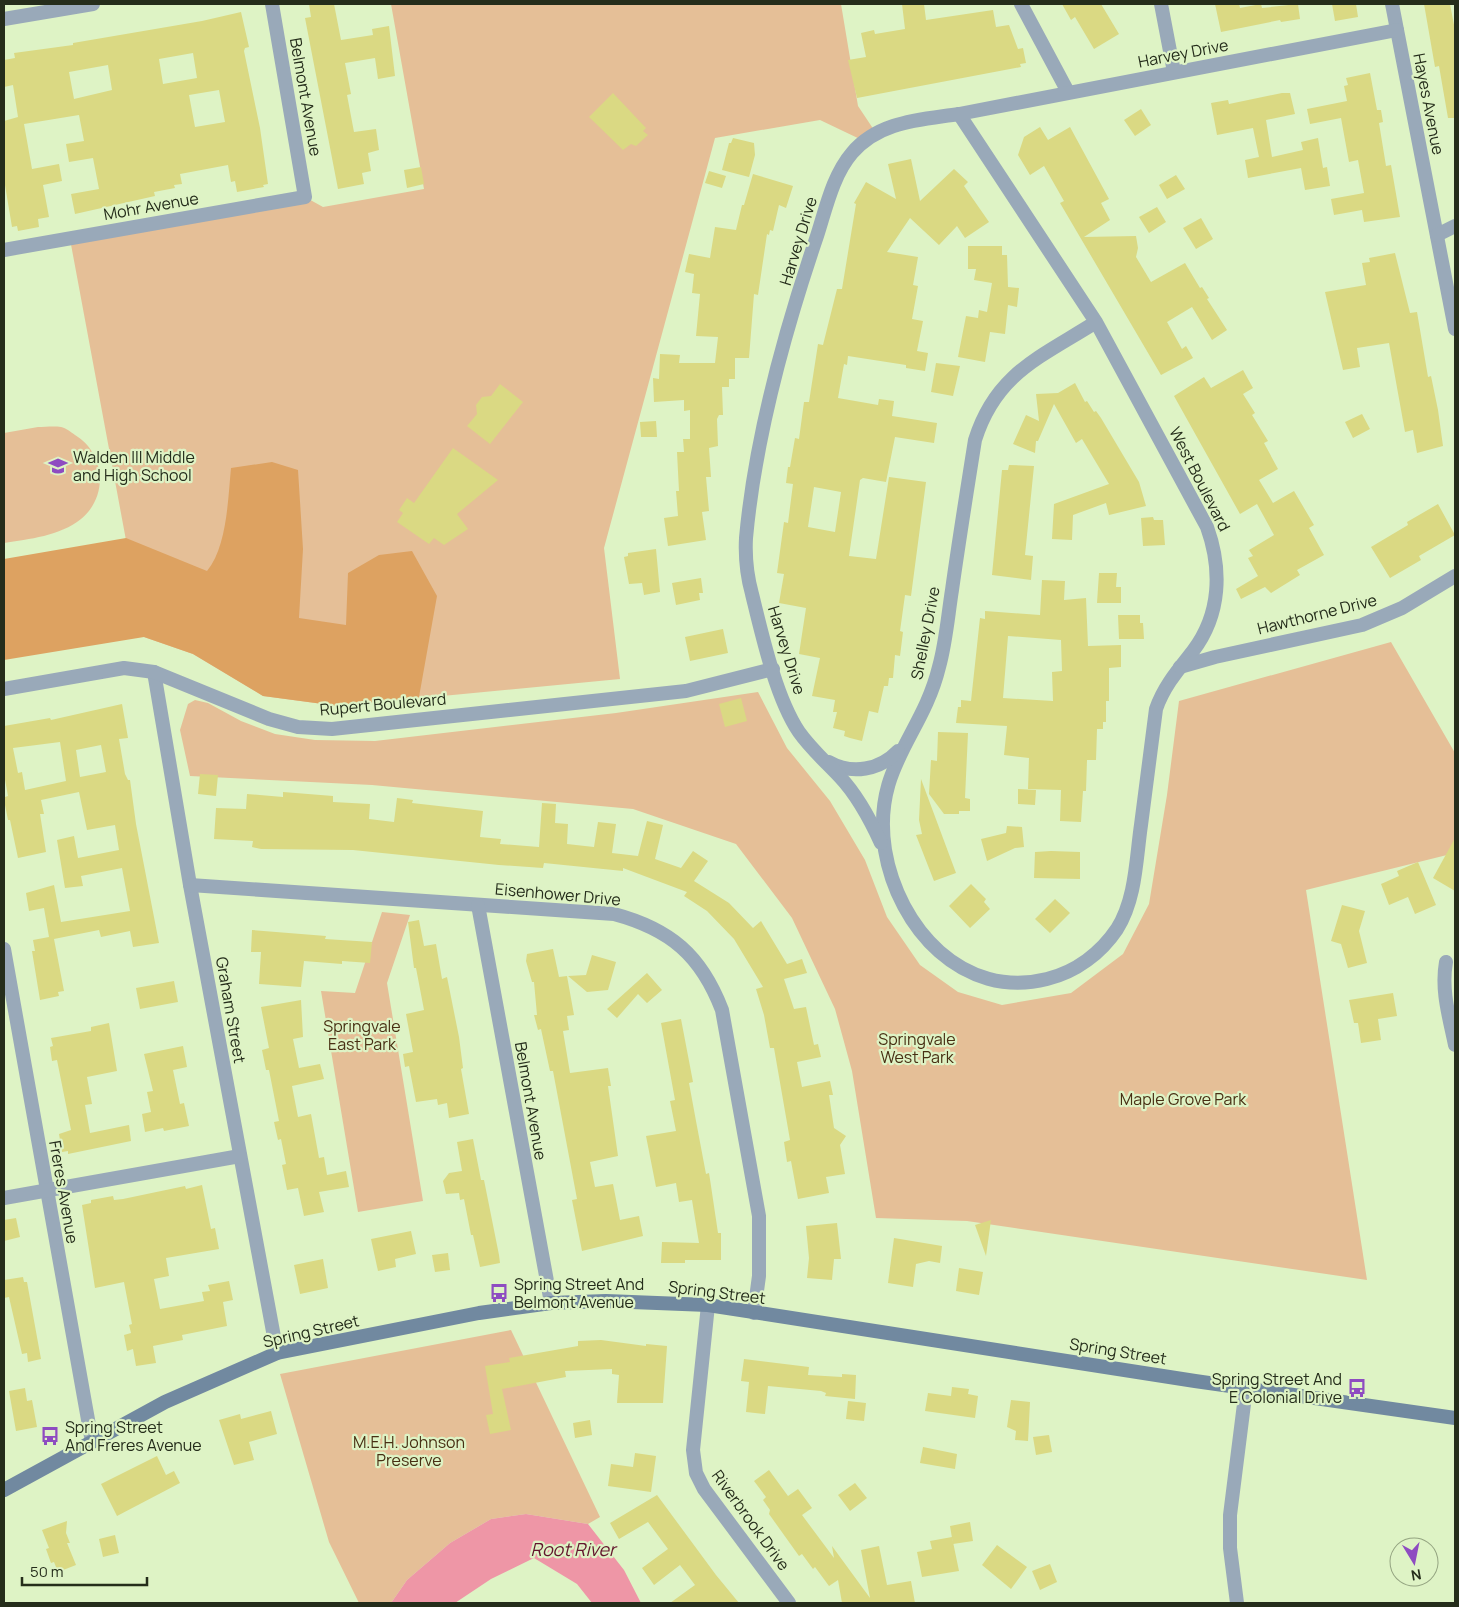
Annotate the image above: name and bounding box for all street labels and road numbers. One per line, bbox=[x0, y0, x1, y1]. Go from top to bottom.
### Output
street label: Harvey Drive bbox=[1136, 33, 1230, 73]
street label: Belmont Avenue bbox=[285, 36, 327, 158]
street label: Hayes Avenue bbox=[1408, 51, 1450, 157]
street label: Mohr Avenue bbox=[102, 187, 200, 225]
street label: Harvey Drive bbox=[774, 194, 822, 288]
street label: West Boulevard bbox=[1164, 423, 1236, 535]
street label: Shelley Drive bbox=[905, 585, 945, 681]
street label: Hawthorne Drive bbox=[1255, 589, 1379, 639]
street label: Harvey Drive bbox=[763, 603, 811, 697]
street label: Rupert Boulevard bbox=[319, 688, 447, 720]
street label: Eisenhower Drive bbox=[494, 878, 622, 910]
street label: Graham Street bbox=[211, 955, 251, 1065]
street label: Belmont Avenue bbox=[510, 1040, 552, 1162]
street label: Freres Avenue bbox=[44, 1139, 84, 1245]
street label: Spring Street bbox=[667, 1275, 767, 1309]
street label: Spring Street bbox=[261, 1309, 361, 1353]
street label: Spring Street bbox=[1068, 1332, 1168, 1370]
street label: Riverbrook Drive bbox=[707, 1465, 795, 1575]

